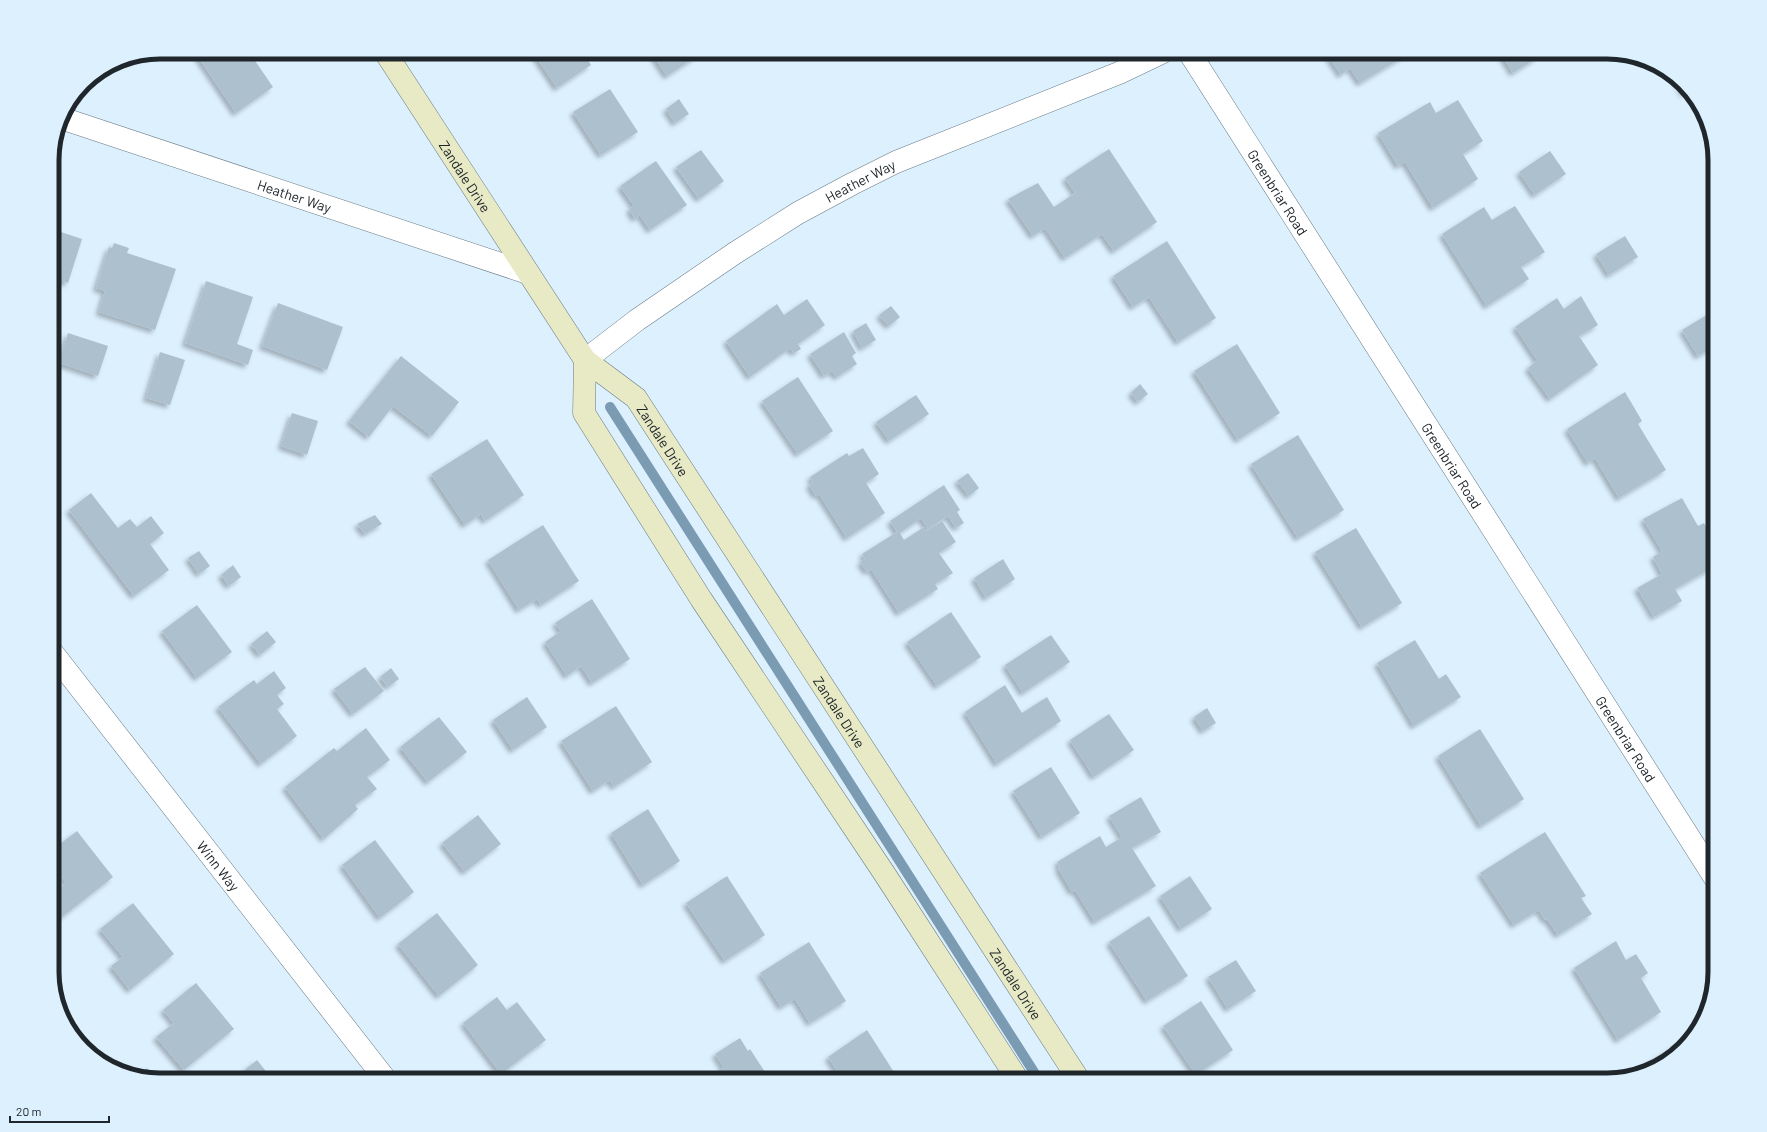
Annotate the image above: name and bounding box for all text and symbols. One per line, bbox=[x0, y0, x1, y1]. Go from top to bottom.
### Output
street label: Zandale Drive bbox=[436, 137, 495, 215]
street label: Greenbriar Road bbox=[1245, 146, 1312, 238]
street label: Heather Way bbox=[822, 155, 898, 206]
street label: Heather Way bbox=[255, 175, 334, 216]
street label: Zandale Drive bbox=[634, 401, 693, 479]
street label: Greenbriar Road bbox=[1419, 419, 1486, 511]
street label: Zandale Drive bbox=[810, 673, 869, 751]
street label: Greenbriar Road bbox=[1593, 692, 1660, 785]
street label: Winn Way bbox=[194, 837, 244, 895]
street label: Zandale Drive bbox=[987, 945, 1046, 1022]
scale bar bbox=[10, 1098, 109, 1124]
text: 20 m bbox=[16, 1104, 42, 1118]

